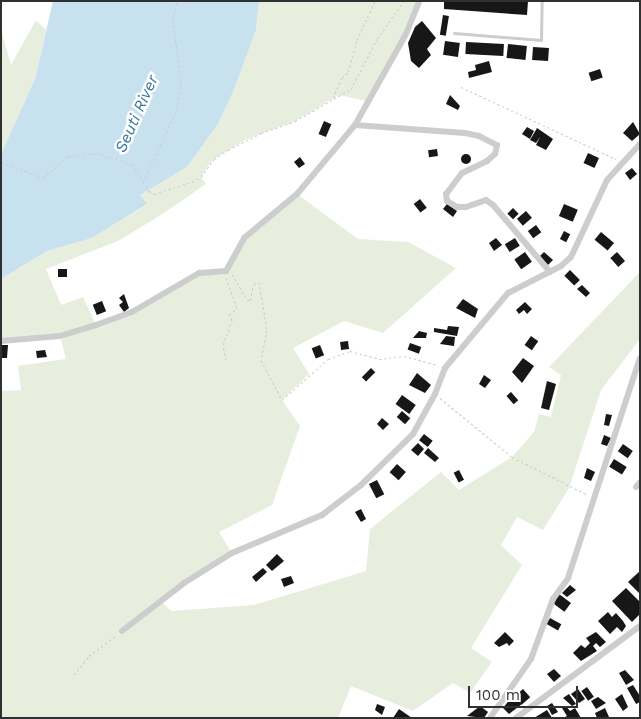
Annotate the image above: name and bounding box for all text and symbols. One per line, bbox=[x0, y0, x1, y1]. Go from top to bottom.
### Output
water label: Seuti River bbox=[111, 72, 163, 156]
scale bar bbox=[471, 676, 581, 708]
text: 100 m bbox=[476, 686, 520, 704]

